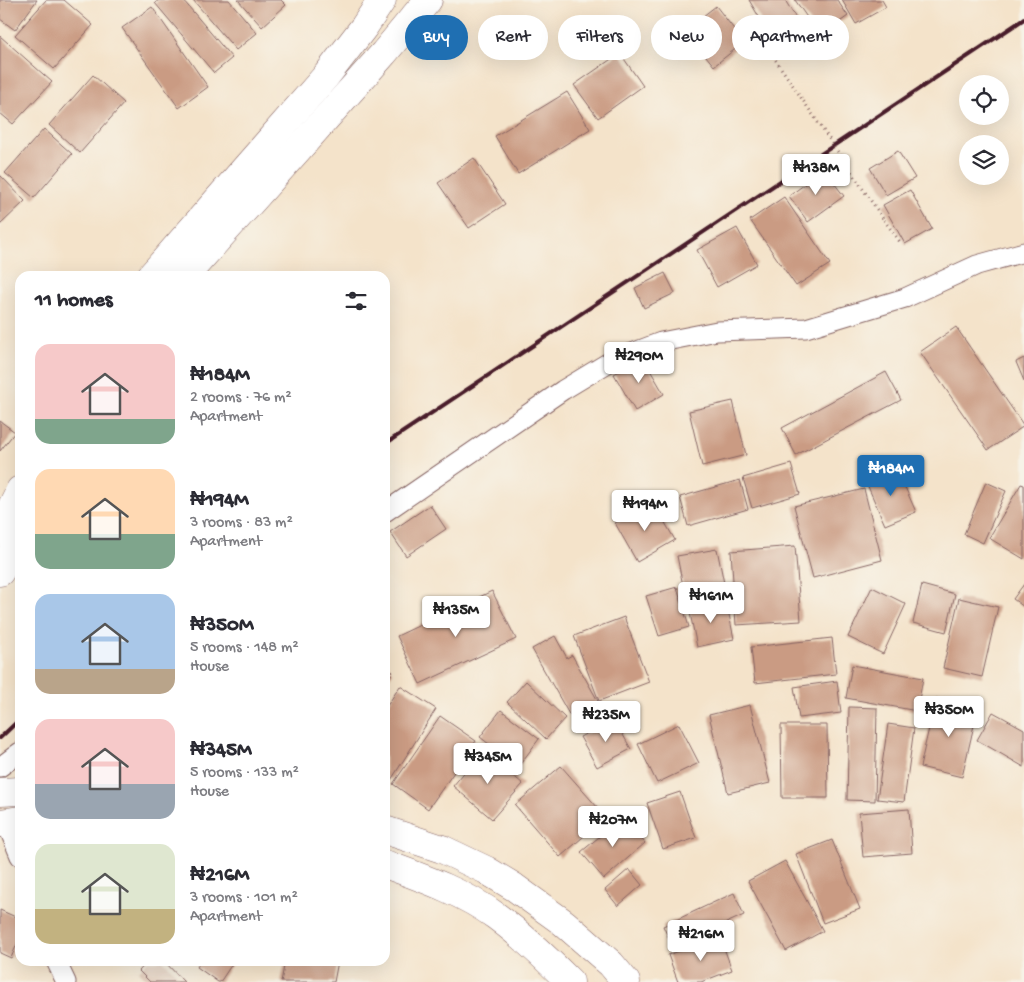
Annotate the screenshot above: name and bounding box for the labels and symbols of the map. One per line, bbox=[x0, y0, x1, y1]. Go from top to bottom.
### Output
pin: ₦138M bbox=[781, 154, 851, 196]
pin: ₦290M bbox=[604, 342, 674, 384]
pin: ₦184M bbox=[856, 454, 926, 497]
pin: ₦194M bbox=[610, 490, 680, 532]
pin: ₦161M bbox=[676, 582, 746, 624]
pin: ₦135M bbox=[421, 596, 491, 638]
pin: ₦350M bbox=[914, 696, 984, 738]
pin: ₦235M bbox=[571, 700, 641, 743]
pin: ₦345M bbox=[453, 742, 523, 785]
pin: ₦207M bbox=[578, 806, 648, 848]
pin: ₦216M bbox=[666, 920, 736, 962]

